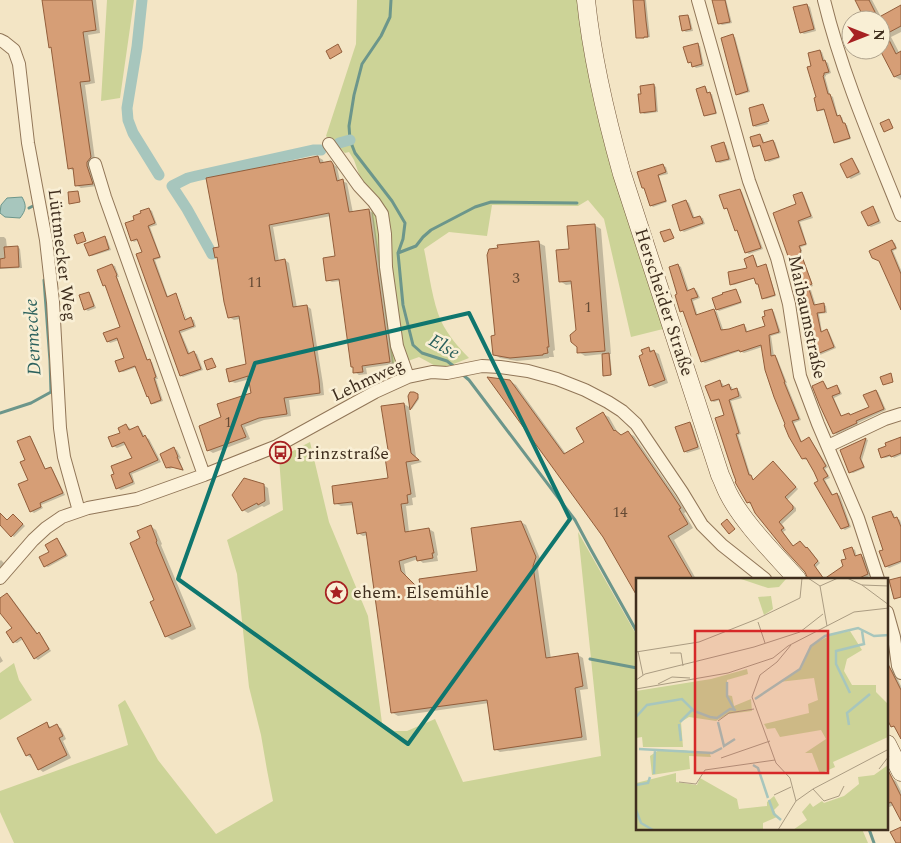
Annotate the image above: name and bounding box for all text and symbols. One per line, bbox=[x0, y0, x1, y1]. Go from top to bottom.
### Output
north arrow bbox=[841, 10, 891, 60]
text: N bbox=[868, 29, 889, 41]
street label: Lüttmecker Weg bbox=[40, 187, 84, 323]
street label: Herscheider Straße bbox=[627, 225, 701, 379]
street label: Maibaumstraße bbox=[781, 253, 833, 381]
house number: 3 bbox=[512, 267, 520, 290]
house number: 11 bbox=[247, 271, 263, 294]
house number: 1 bbox=[584, 296, 592, 319]
water label: Dermecke bbox=[16, 298, 50, 376]
water label: Else bbox=[423, 327, 465, 367]
street label: Lehmweg bbox=[327, 351, 409, 409]
house number: 1 bbox=[224, 411, 232, 434]
place label: Prinzstraße bbox=[296, 440, 389, 467]
bus stop icon: Prinzstraße bbox=[268, 441, 292, 465]
house number: 14 bbox=[612, 501, 628, 524]
inset map bbox=[636, 578, 888, 830]
place label: ehem. Elsemühle bbox=[353, 579, 489, 606]
place icon: ehem. Elsemühle bbox=[325, 580, 349, 604]

